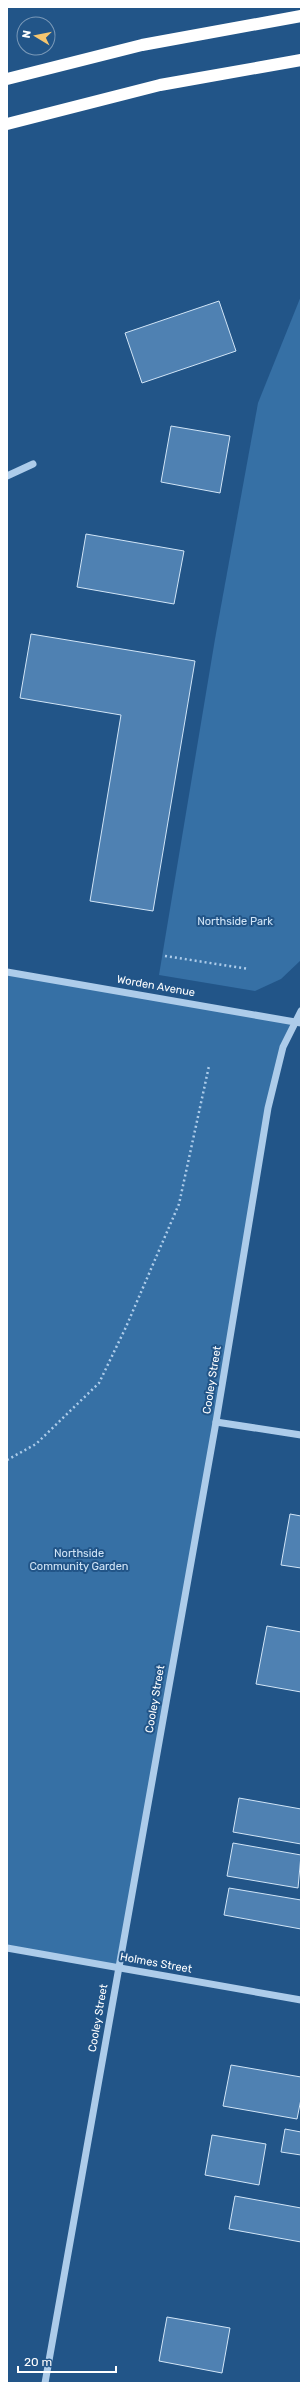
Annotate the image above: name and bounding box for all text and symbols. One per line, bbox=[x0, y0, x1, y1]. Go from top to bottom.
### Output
north arrow bbox=[16, 16, 56, 56]
text: N bbox=[20, 29, 34, 39]
park label: Northside Park bbox=[197, 915, 273, 928]
street label: Worden Avenue bbox=[116, 973, 196, 999]
street label: Cooley Street bbox=[200, 1344, 224, 1415]
park label: Northside Community Garden bbox=[30, 1547, 128, 1573]
street label: Cooley Street bbox=[143, 1663, 167, 1734]
street label: Holmes Street bbox=[119, 1950, 194, 1976]
street label: Cooley Street bbox=[86, 1982, 110, 2053]
scale bar bbox=[18, 2348, 116, 2374]
text: 20 m bbox=[24, 2355, 52, 2369]

